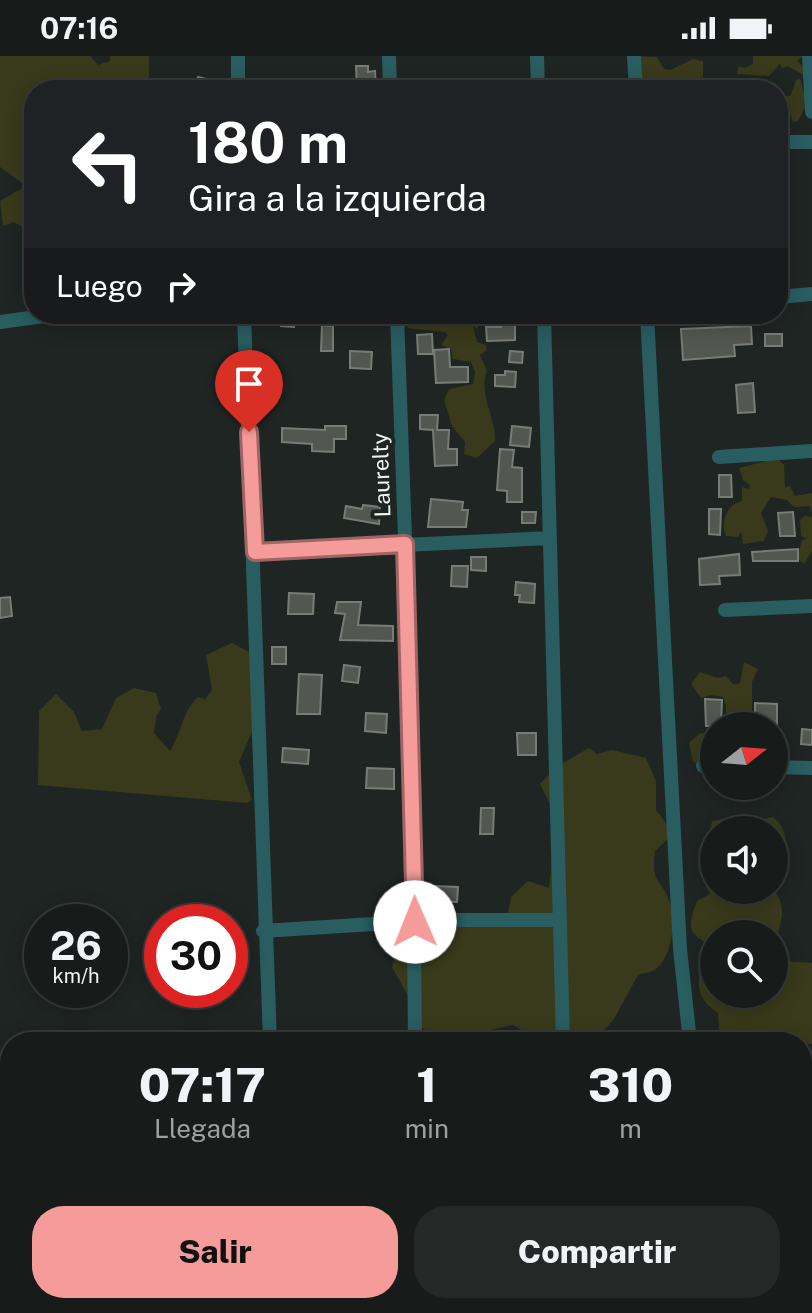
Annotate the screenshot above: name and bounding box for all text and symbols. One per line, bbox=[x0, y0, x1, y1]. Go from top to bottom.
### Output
text: 07:16 bbox=[40, 10, 118, 46]
text: 180 m bbox=[188, 110, 348, 176]
icon: left bbox=[56, 112, 160, 216]
text: Gira a la izquierda bbox=[188, 177, 487, 219]
icon: right bbox=[159, 264, 203, 308]
text: Luego bbox=[56, 268, 143, 304]
pin bbox=[215, 350, 283, 432]
icon: arrive bbox=[227, 362, 271, 406]
street label: Laurelty bbox=[367, 432, 395, 518]
north arrow bbox=[700, 712, 788, 800]
map controls bbox=[700, 712, 788, 1008]
button: sound bbox=[700, 816, 788, 904]
position arrow bbox=[373, 880, 457, 964]
speed limit sign: 30 bbox=[144, 904, 248, 1008]
button: search bbox=[700, 920, 788, 1008]
text: 26 bbox=[50, 922, 102, 969]
text: km/h bbox=[52, 964, 100, 988]
text: 07:17 bbox=[139, 1056, 266, 1113]
text: 1 bbox=[416, 1056, 437, 1113]
text: 310 bbox=[588, 1056, 673, 1113]
text: Llegada bbox=[154, 1113, 251, 1144]
text: min bbox=[405, 1113, 449, 1144]
text: m bbox=[619, 1113, 642, 1144]
button: Salir bbox=[32, 1206, 398, 1298]
button: Compartir bbox=[414, 1206, 780, 1298]

